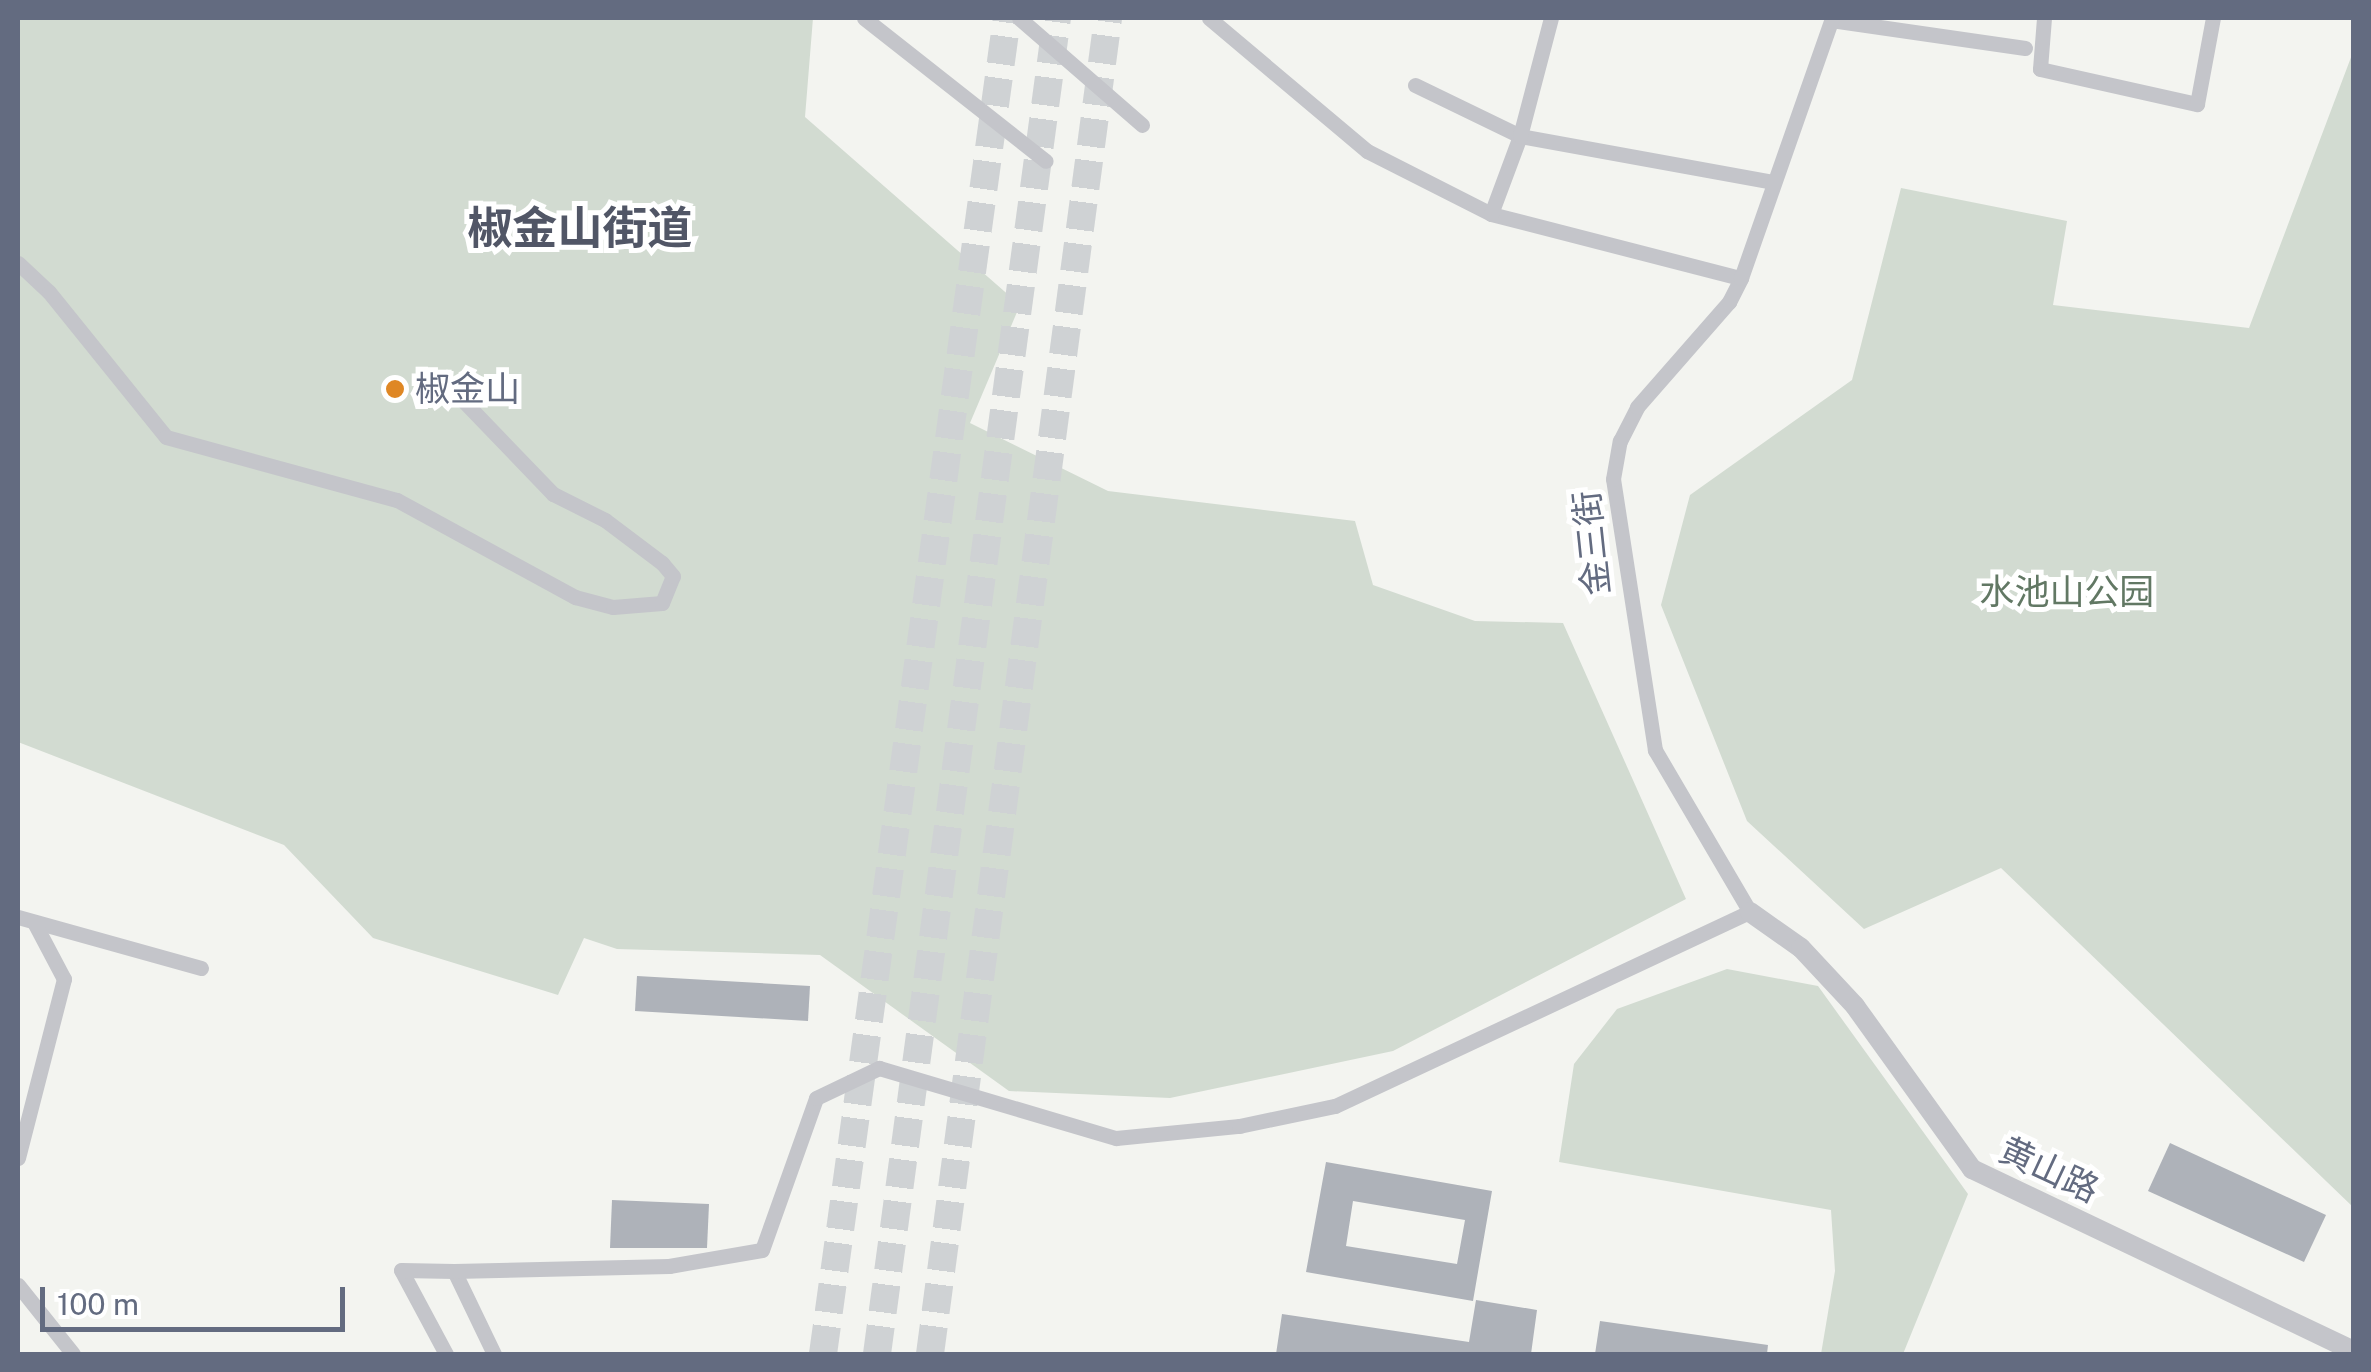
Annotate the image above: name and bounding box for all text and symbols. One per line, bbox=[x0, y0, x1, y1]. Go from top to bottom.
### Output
district label: 椒金山街道 bbox=[468, 201, 692, 255]
place label: 椒金山 bbox=[415, 368, 520, 410]
marker: 椒金山 bbox=[384, 378, 406, 400]
street label: 金三街 bbox=[1566, 489, 1618, 597]
park label: 水池山公园 bbox=[1980, 571, 2154, 613]
street label: 黄山路 bbox=[1993, 1129, 2105, 1211]
scale bar bbox=[45, 1267, 350, 1329]
text: 100 m bbox=[57, 1286, 139, 1322]

